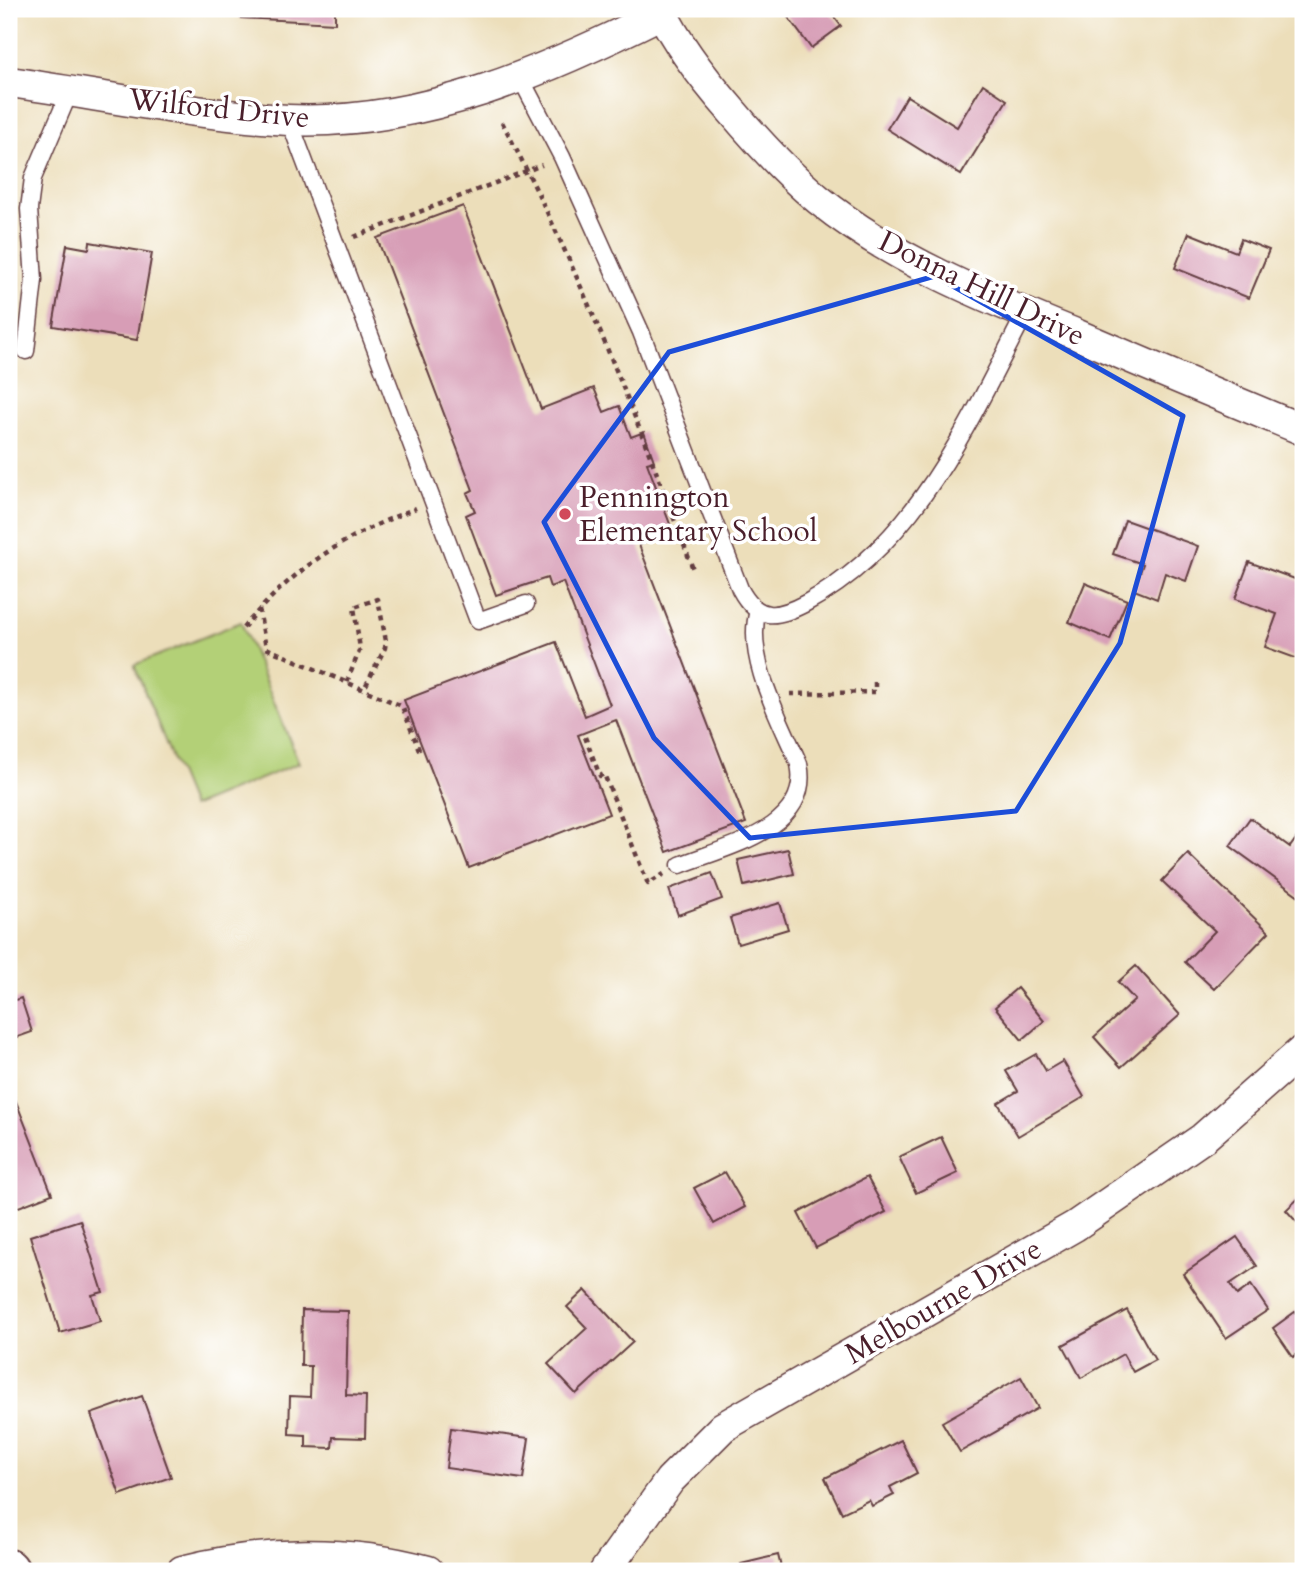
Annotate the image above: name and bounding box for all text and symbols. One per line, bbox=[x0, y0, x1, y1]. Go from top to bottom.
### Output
street label: Wilford Drive bbox=[125, 78, 312, 138]
street label: Donna Hill Drive bbox=[872, 221, 1092, 356]
place label: Pennington Elementary School bbox=[579, 477, 818, 552]
marker: Pennington Elementary School bbox=[557, 506, 573, 522]
street label: Melbourne Drive bbox=[838, 1229, 1049, 1374]

